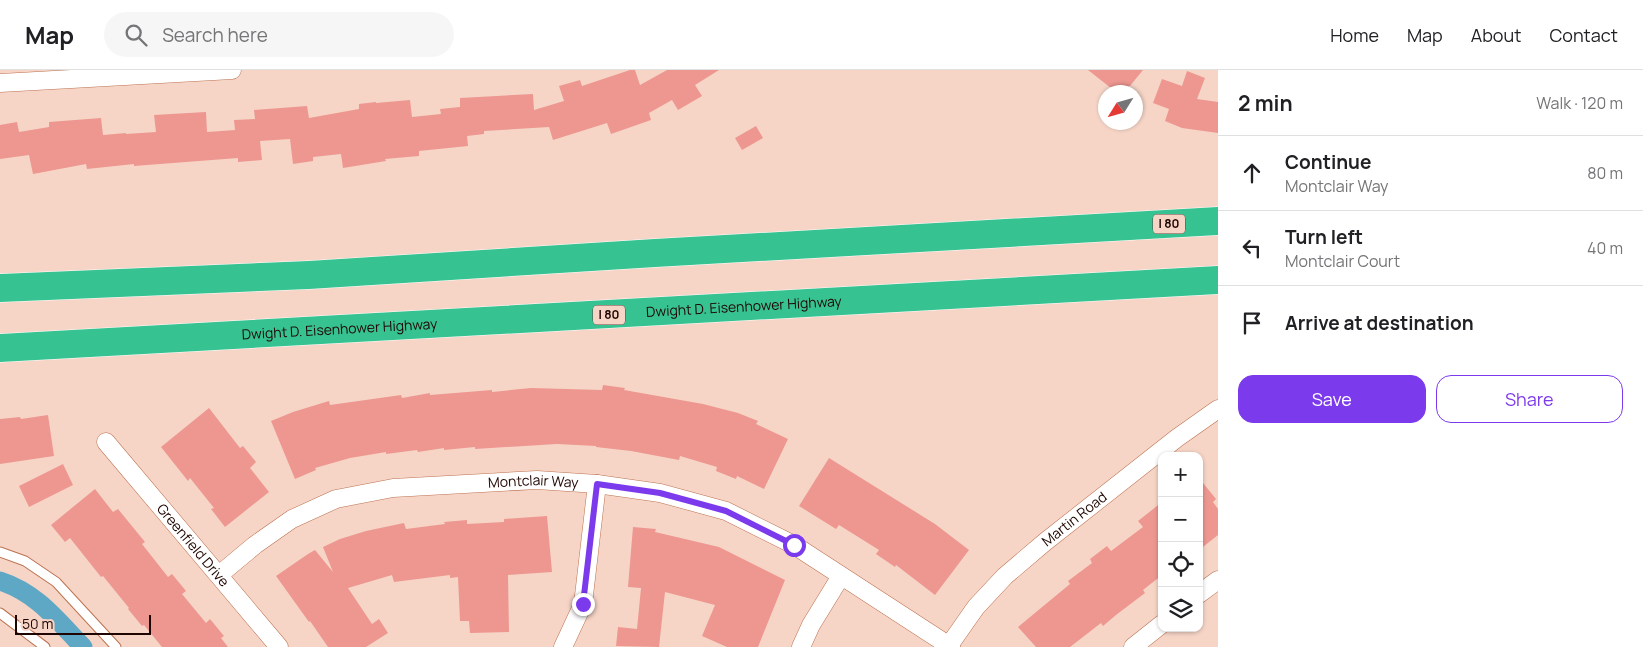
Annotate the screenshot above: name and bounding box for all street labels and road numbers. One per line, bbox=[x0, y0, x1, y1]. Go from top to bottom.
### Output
road number: I 80 bbox=[1153, 214, 1185, 234]
street label: Dwight D. Eisenhower Highway bbox=[645, 291, 843, 321]
road number: I 80 bbox=[593, 306, 625, 324]
street label: Dwight D. Eisenhower Highway bbox=[241, 314, 438, 343]
street label: Montclair Way bbox=[487, 470, 580, 492]
street label: Martin Road bbox=[1037, 487, 1110, 550]
street label: Greenfield Drive bbox=[153, 499, 234, 590]

